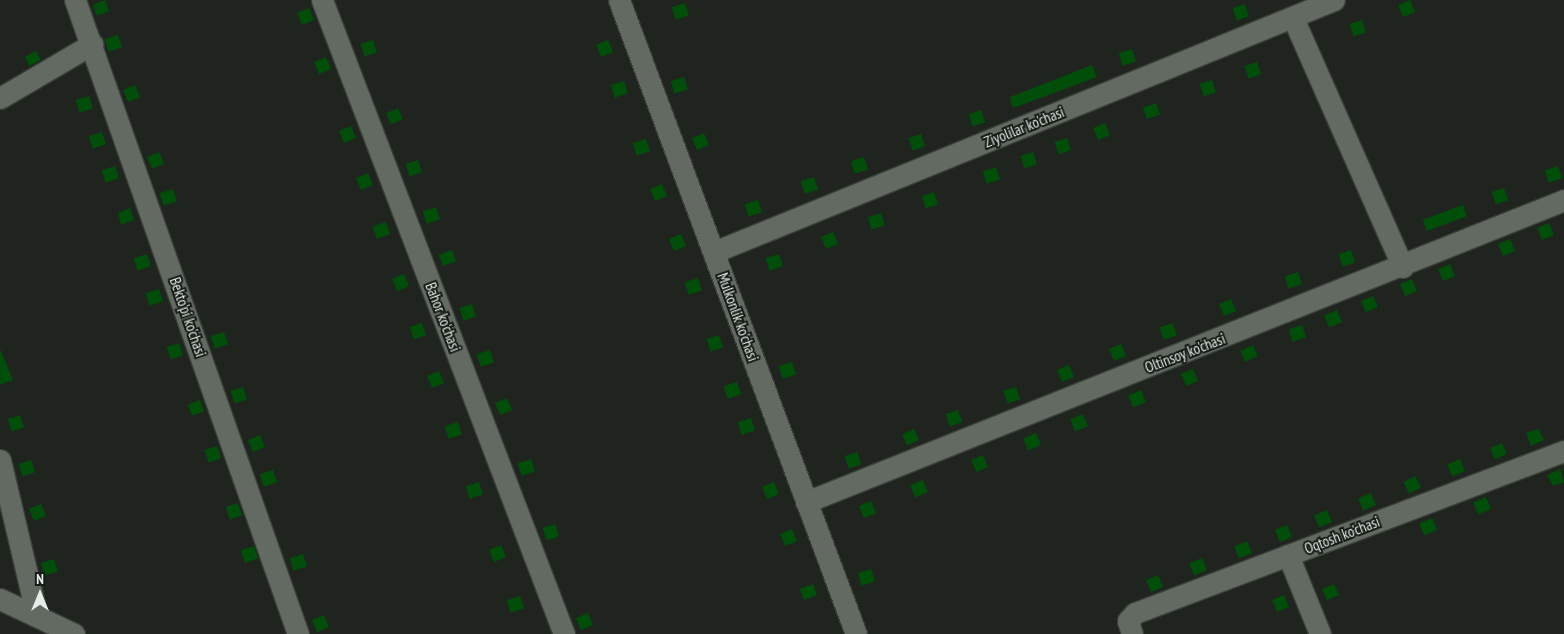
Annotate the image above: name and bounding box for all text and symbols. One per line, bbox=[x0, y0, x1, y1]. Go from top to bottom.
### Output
street label: Ziyolilar ko'chasi bbox=[981, 103, 1067, 151]
street label: Mulkonlik ko'chasi bbox=[714, 270, 762, 364]
street label: Bekto'pi ko'chasi bbox=[166, 275, 210, 359]
street label: Bahor ko'chasi bbox=[422, 280, 464, 354]
street label: Oltinsoy ko'chasi bbox=[1142, 329, 1228, 377]
street label: Oqtosh ko'chasi bbox=[1302, 512, 1382, 558]
north arrow bbox=[15, 569, 65, 619]
text: N bbox=[36, 570, 44, 588]

